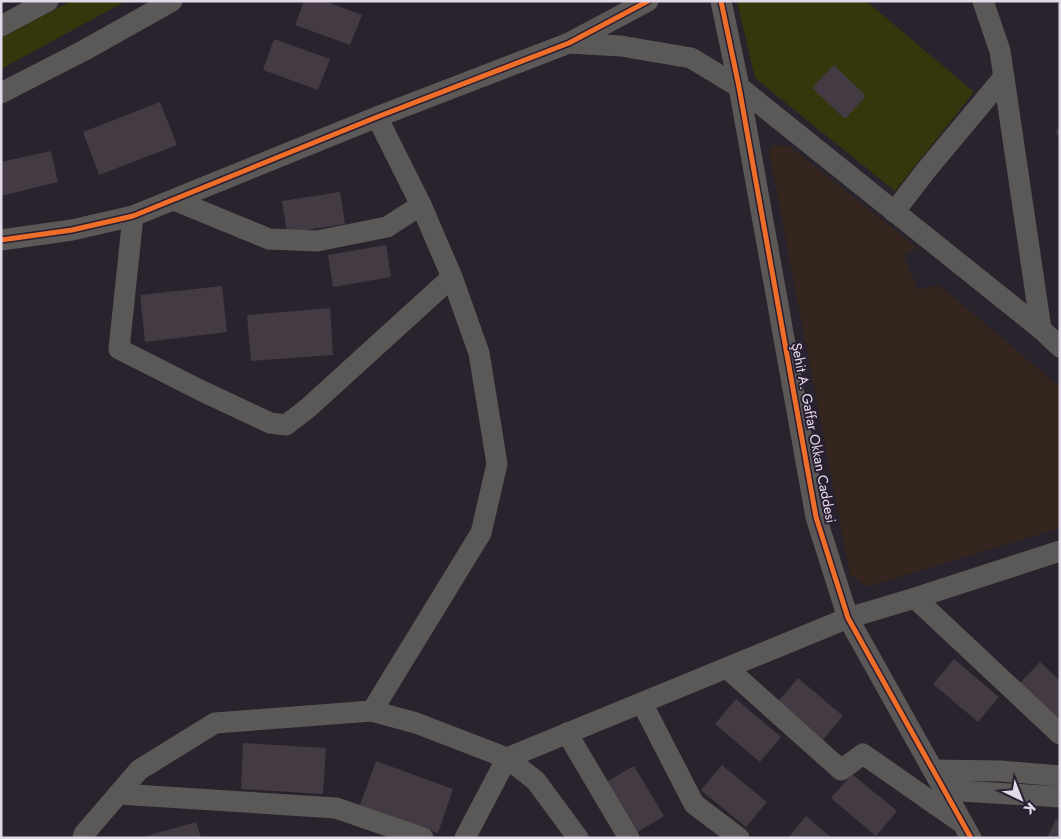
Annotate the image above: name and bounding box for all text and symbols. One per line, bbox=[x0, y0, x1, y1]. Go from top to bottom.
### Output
street label: Şehit A. Gaffar Okkan Caddesi bbox=[787, 341, 841, 525]
north arrow bbox=[996, 774, 1046, 824]
text: K bbox=[1019, 798, 1040, 819]

